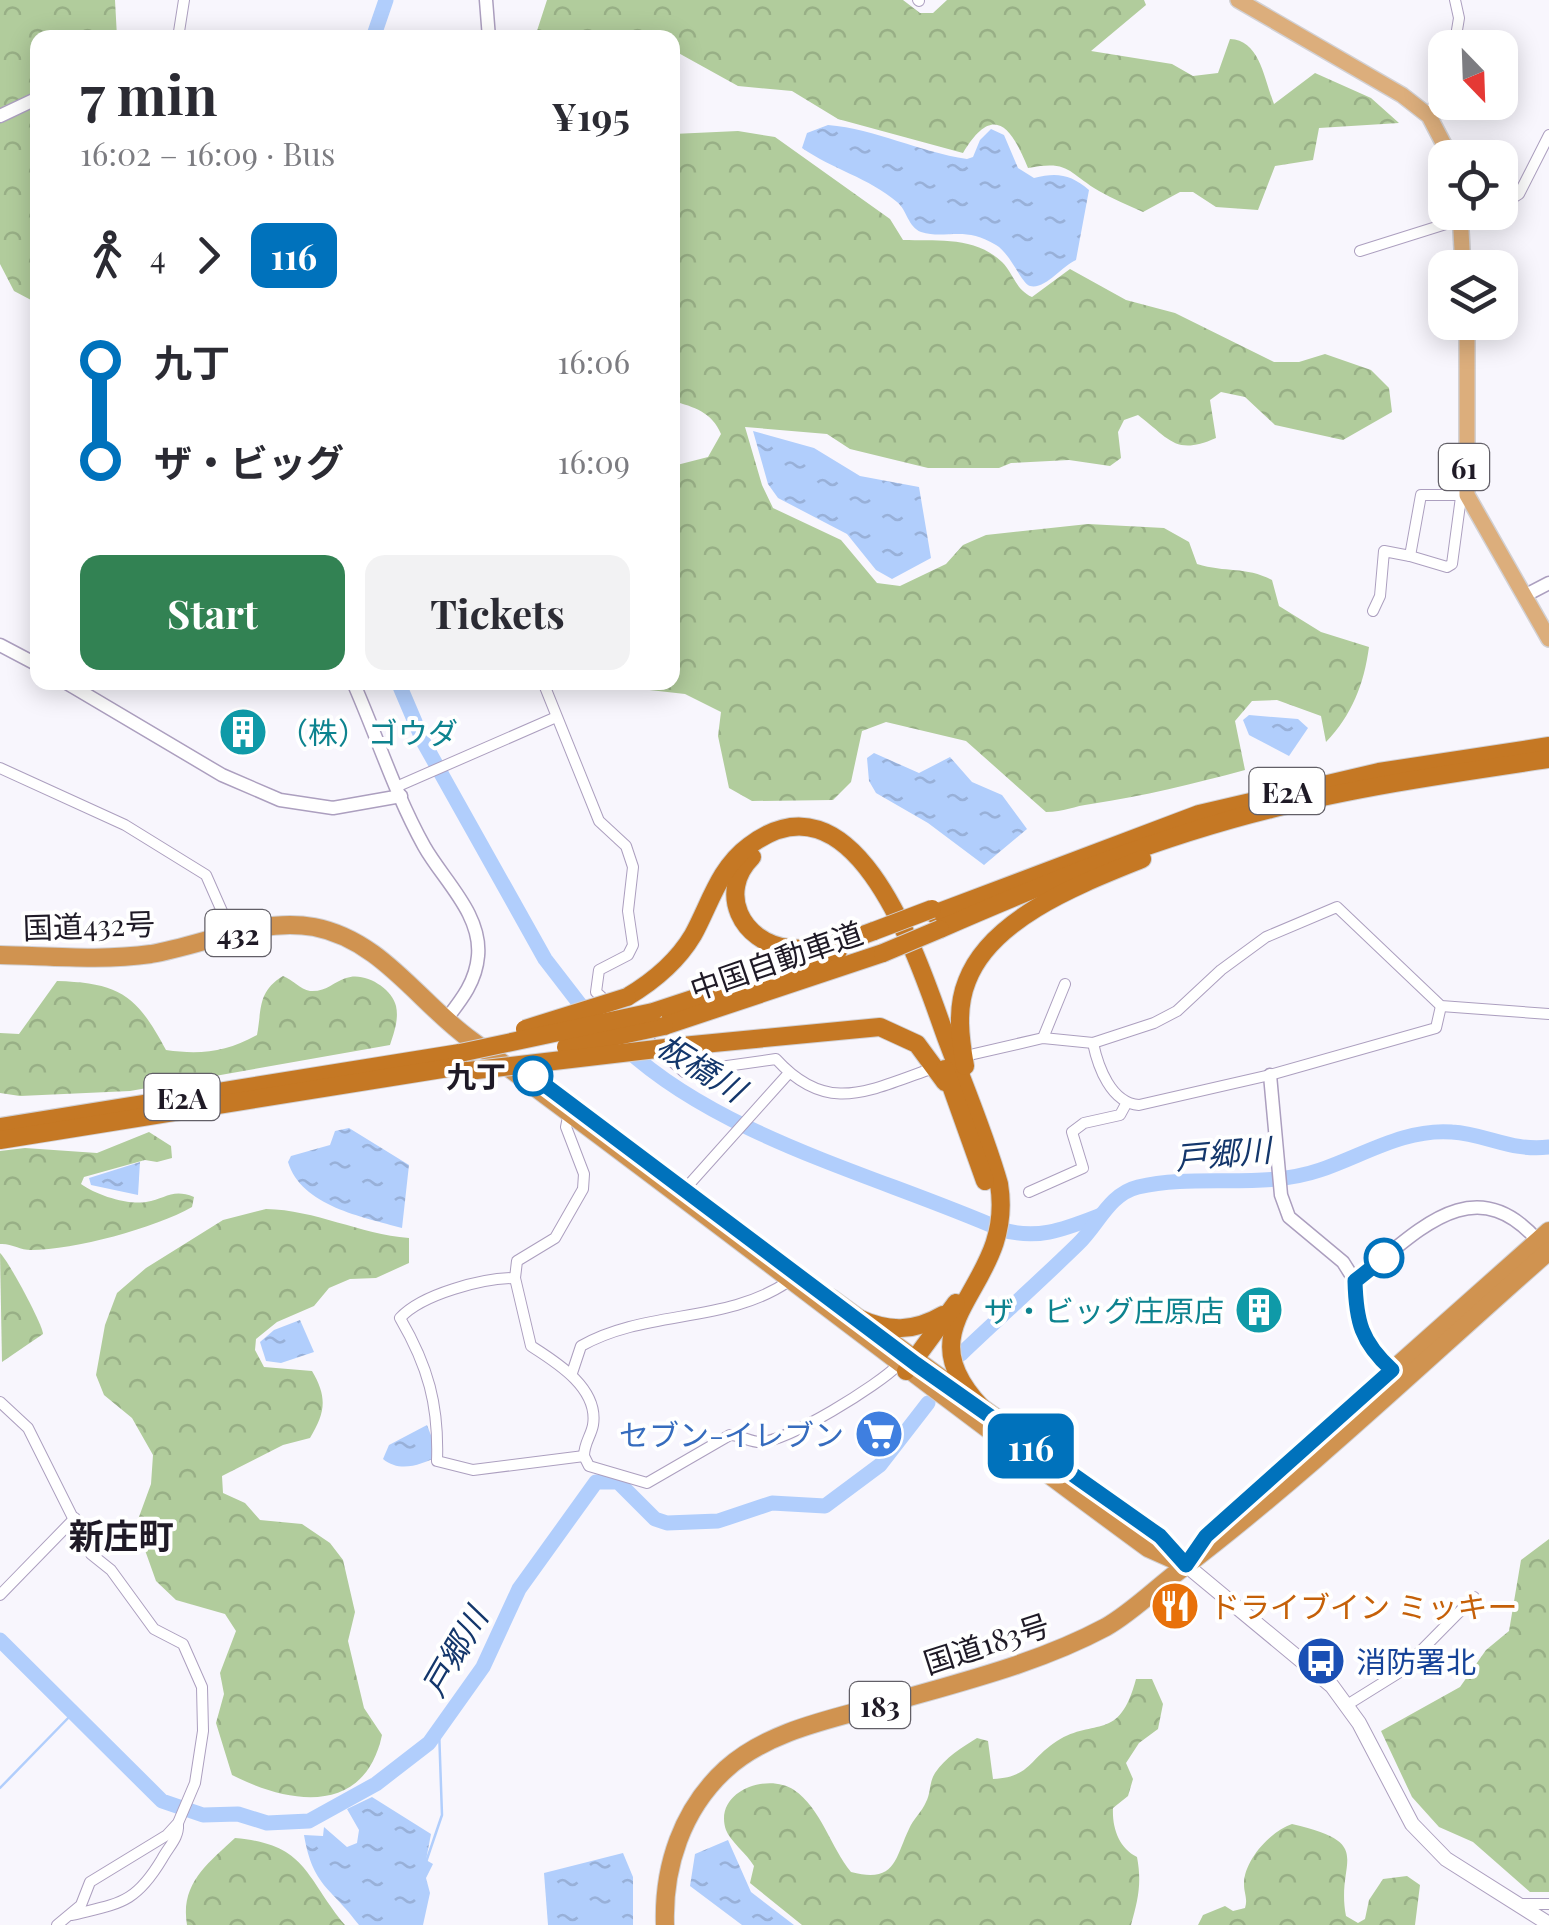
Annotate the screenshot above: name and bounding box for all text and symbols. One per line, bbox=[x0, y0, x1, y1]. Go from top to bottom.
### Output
north arrow bbox=[1428, 30, 1518, 120]
map controls bbox=[1428, 30, 1518, 340]
text: 7 min bbox=[80, 56, 218, 130]
text: ¥195 bbox=[551, 90, 630, 141]
text: 16:02 – 16:09 · Bus bbox=[80, 131, 335, 174]
button: locate bbox=[1428, 140, 1518, 230]
icon: walk bbox=[80, 228, 135, 283]
icon: forward bbox=[181, 228, 236, 283]
text: 116 bbox=[271, 232, 317, 279]
text: 4 bbox=[150, 234, 166, 277]
button: layers bbox=[1428, 250, 1518, 340]
text: 九丁 bbox=[154, 336, 230, 387]
text: 16:06 bbox=[557, 339, 630, 382]
text: ザ・ビッグ bbox=[154, 436, 344, 487]
text: 16:09 bbox=[558, 439, 630, 482]
road number: 61 bbox=[1439, 444, 1489, 490]
button: Start bbox=[80, 555, 345, 670]
button: Tickets bbox=[365, 555, 630, 670]
building icon: （株）ゴウダ bbox=[217, 706, 269, 758]
place label: （株）ゴウダ bbox=[278, 712, 458, 752]
road number: E2A bbox=[1250, 768, 1324, 814]
street label: 国道432号 bbox=[22, 903, 156, 947]
road number: 432 bbox=[206, 910, 270, 956]
street label: 中国自動車道 bbox=[684, 912, 868, 1008]
water label: 板橋川 bbox=[650, 1022, 757, 1111]
place label: 九丁 bbox=[446, 1056, 506, 1096]
marker: 九丁 bbox=[514, 1057, 552, 1095]
road number: E2A bbox=[144, 1074, 220, 1120]
water label: 戸郷川 bbox=[1173, 1126, 1276, 1178]
unlabelled marker bbox=[1365, 1239, 1403, 1277]
building icon: ザ・ビッグ庄原店 bbox=[1233, 1284, 1285, 1336]
place label: ザ・ビッグ庄原店 bbox=[984, 1290, 1224, 1330]
supermarket icon: セブン-イレブン bbox=[853, 1408, 905, 1460]
place label: セブン-イレブン bbox=[619, 1414, 844, 1454]
line badge: 116 bbox=[974, 1414, 1088, 1478]
text: 116 bbox=[1008, 1423, 1054, 1470]
district label: 新庄町 bbox=[68, 1511, 174, 1558]
restaurant icon: ドライブイン ミッキー bbox=[1149, 1580, 1201, 1632]
place label: ドライブイン ミッキー bbox=[1210, 1586, 1517, 1626]
water label: 戸郷川 bbox=[410, 1596, 497, 1703]
street label: 国道183号 bbox=[918, 1604, 1054, 1682]
bus stop icon: 消防署北 bbox=[1295, 1635, 1347, 1687]
place label: 消防署北 bbox=[1356, 1641, 1476, 1681]
road number: 183 bbox=[850, 1682, 910, 1728]

